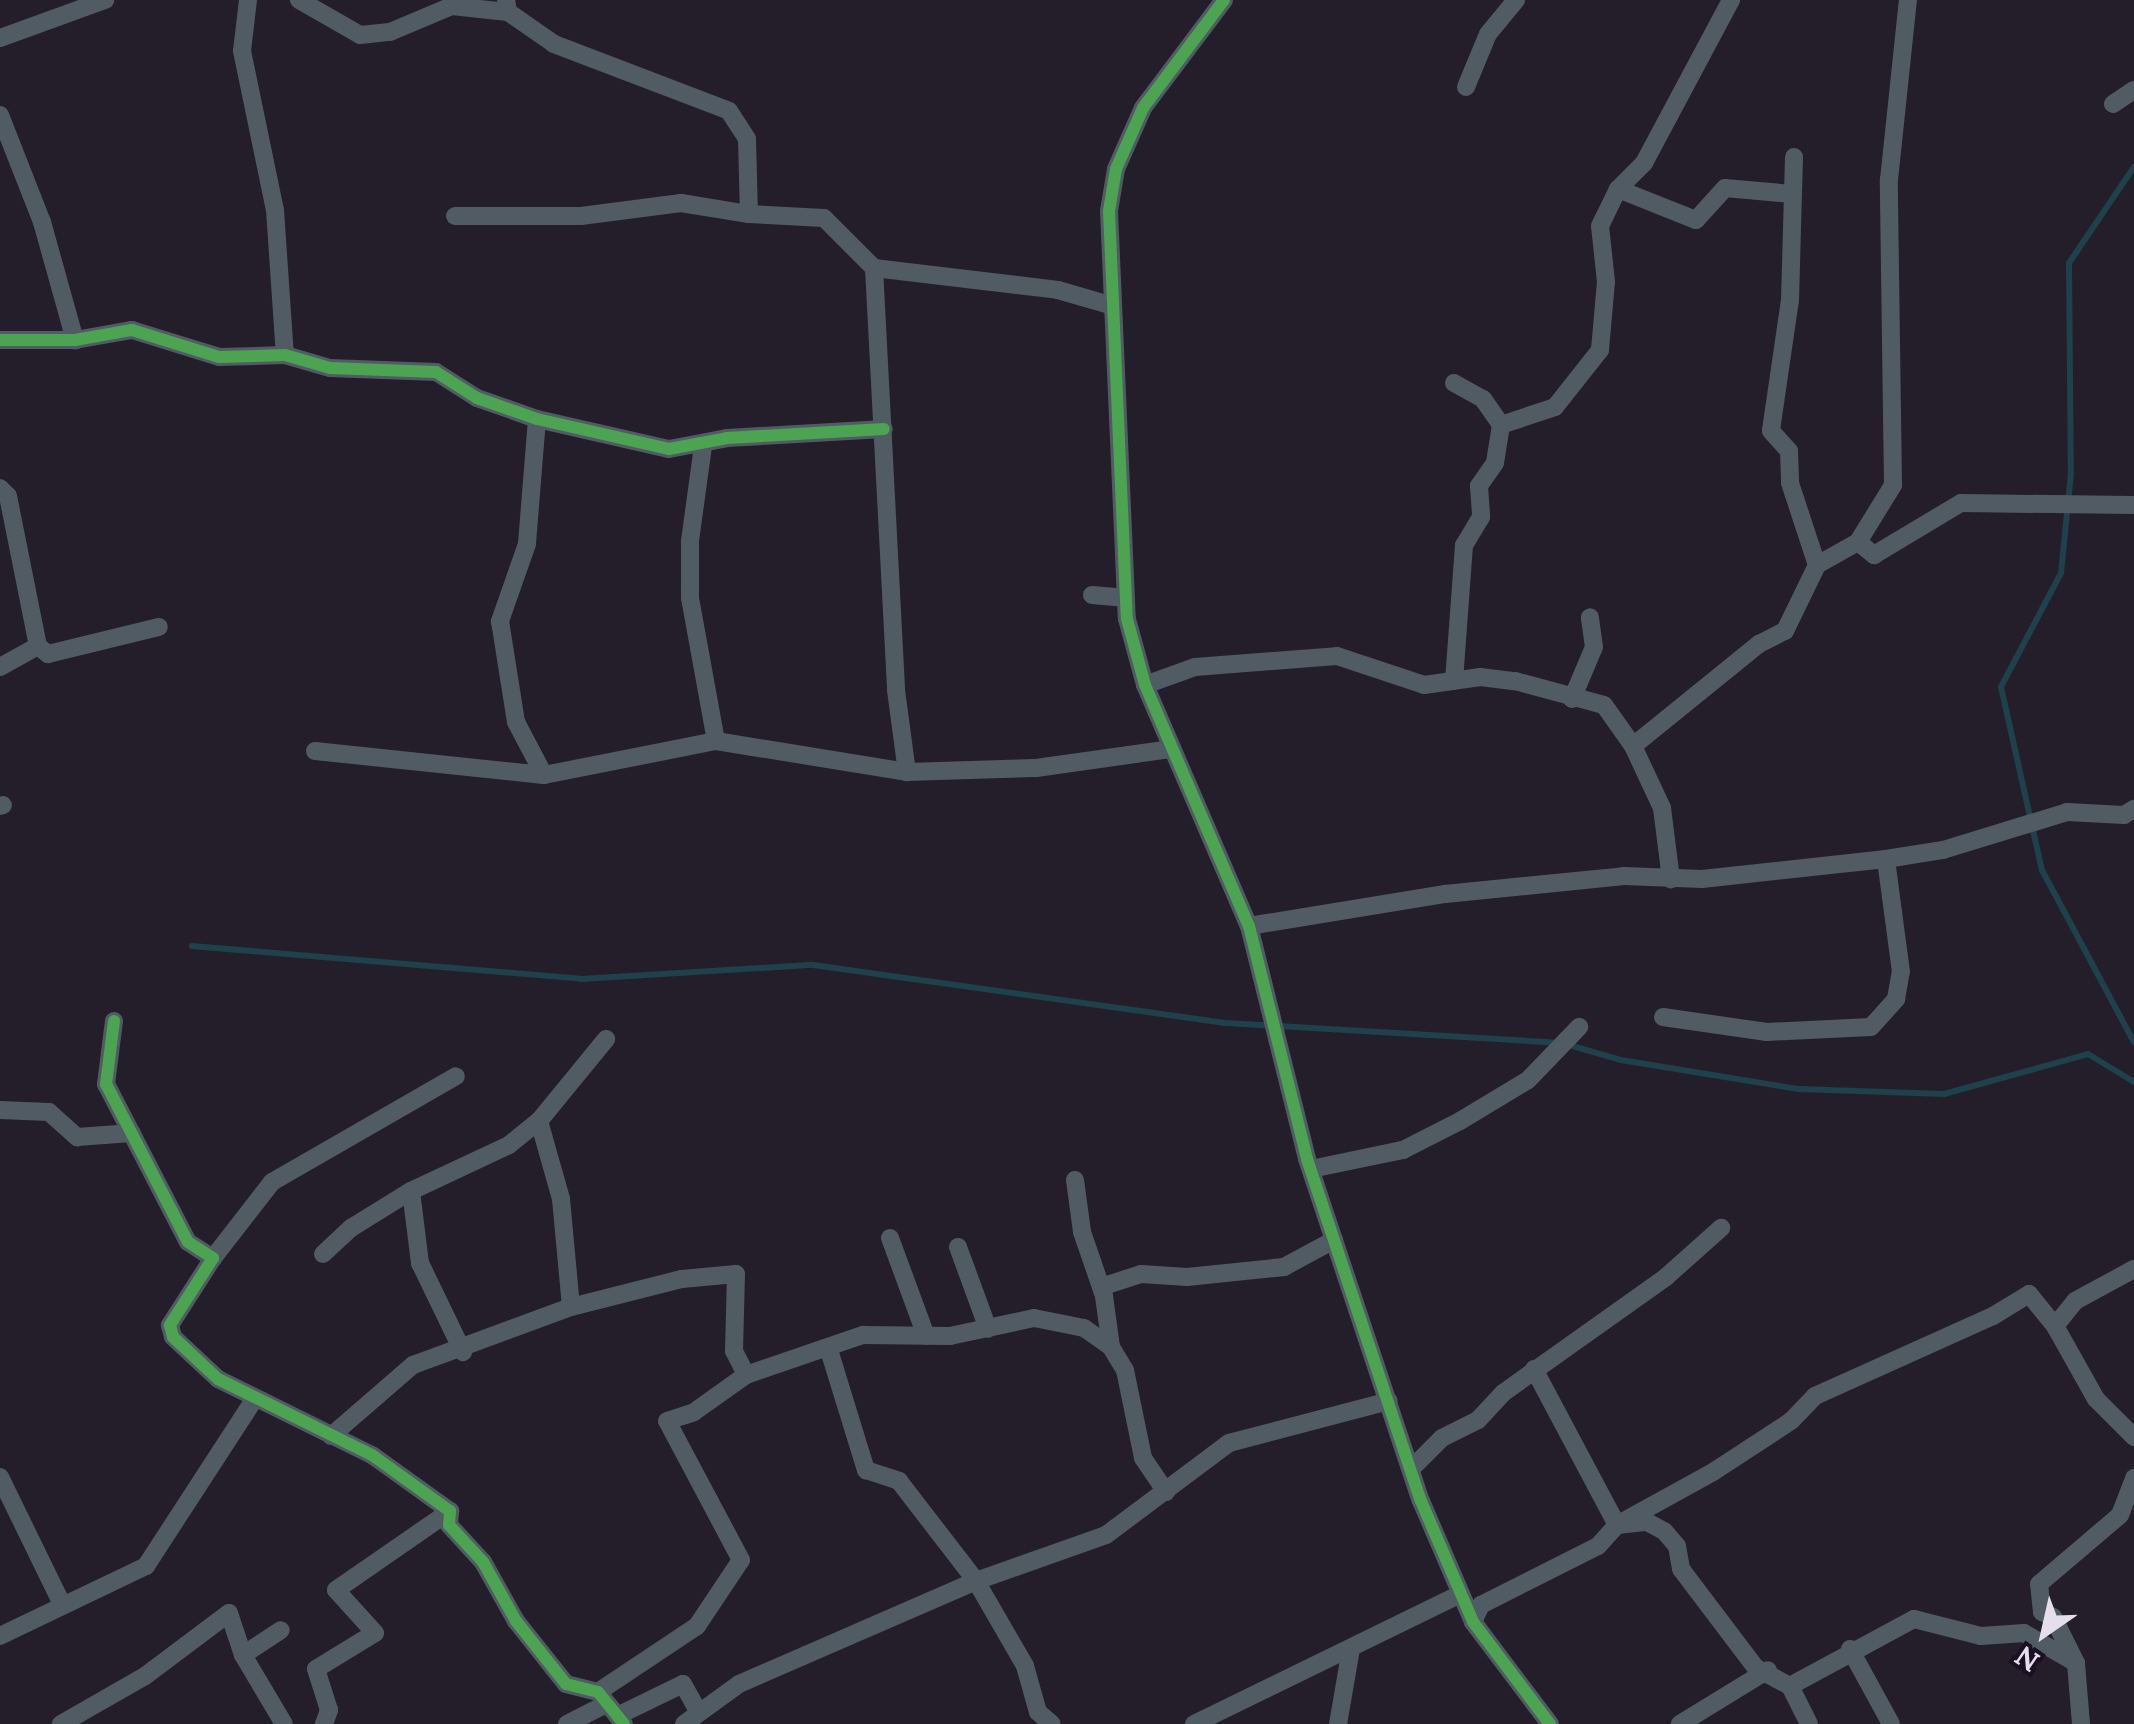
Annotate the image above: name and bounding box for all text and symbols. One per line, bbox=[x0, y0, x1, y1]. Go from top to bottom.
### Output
north arrow bbox=[1994, 1584, 2094, 1684]
text: N bbox=[2008, 1638, 2046, 1680]

